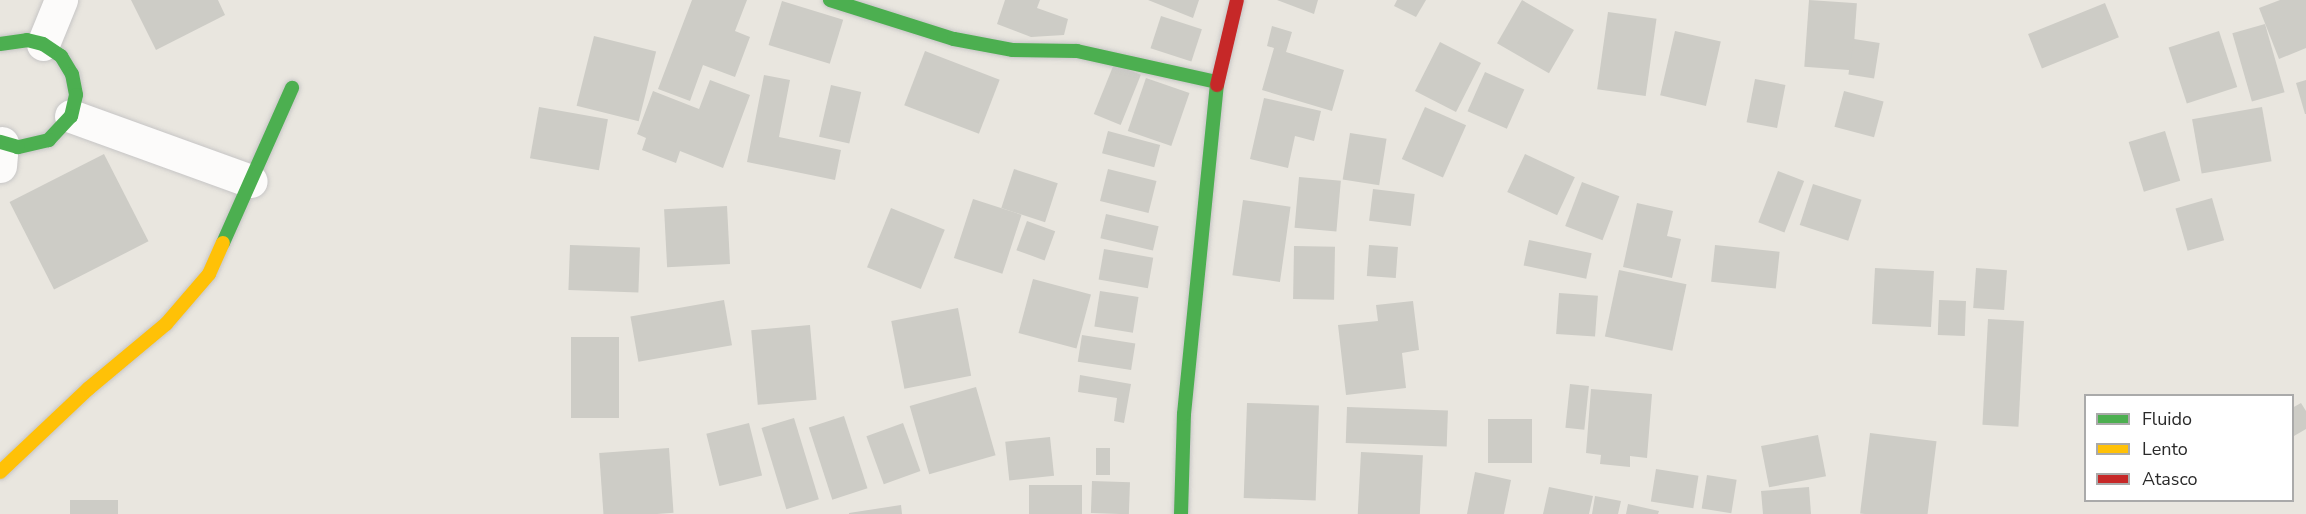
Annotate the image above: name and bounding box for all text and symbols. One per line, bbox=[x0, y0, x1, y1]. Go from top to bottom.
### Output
legend bbox=[2084, 394, 2294, 502]
text: Fluido bbox=[2142, 407, 2192, 431]
text: Lento bbox=[2142, 437, 2188, 461]
text: Atasco bbox=[2142, 467, 2198, 491]

